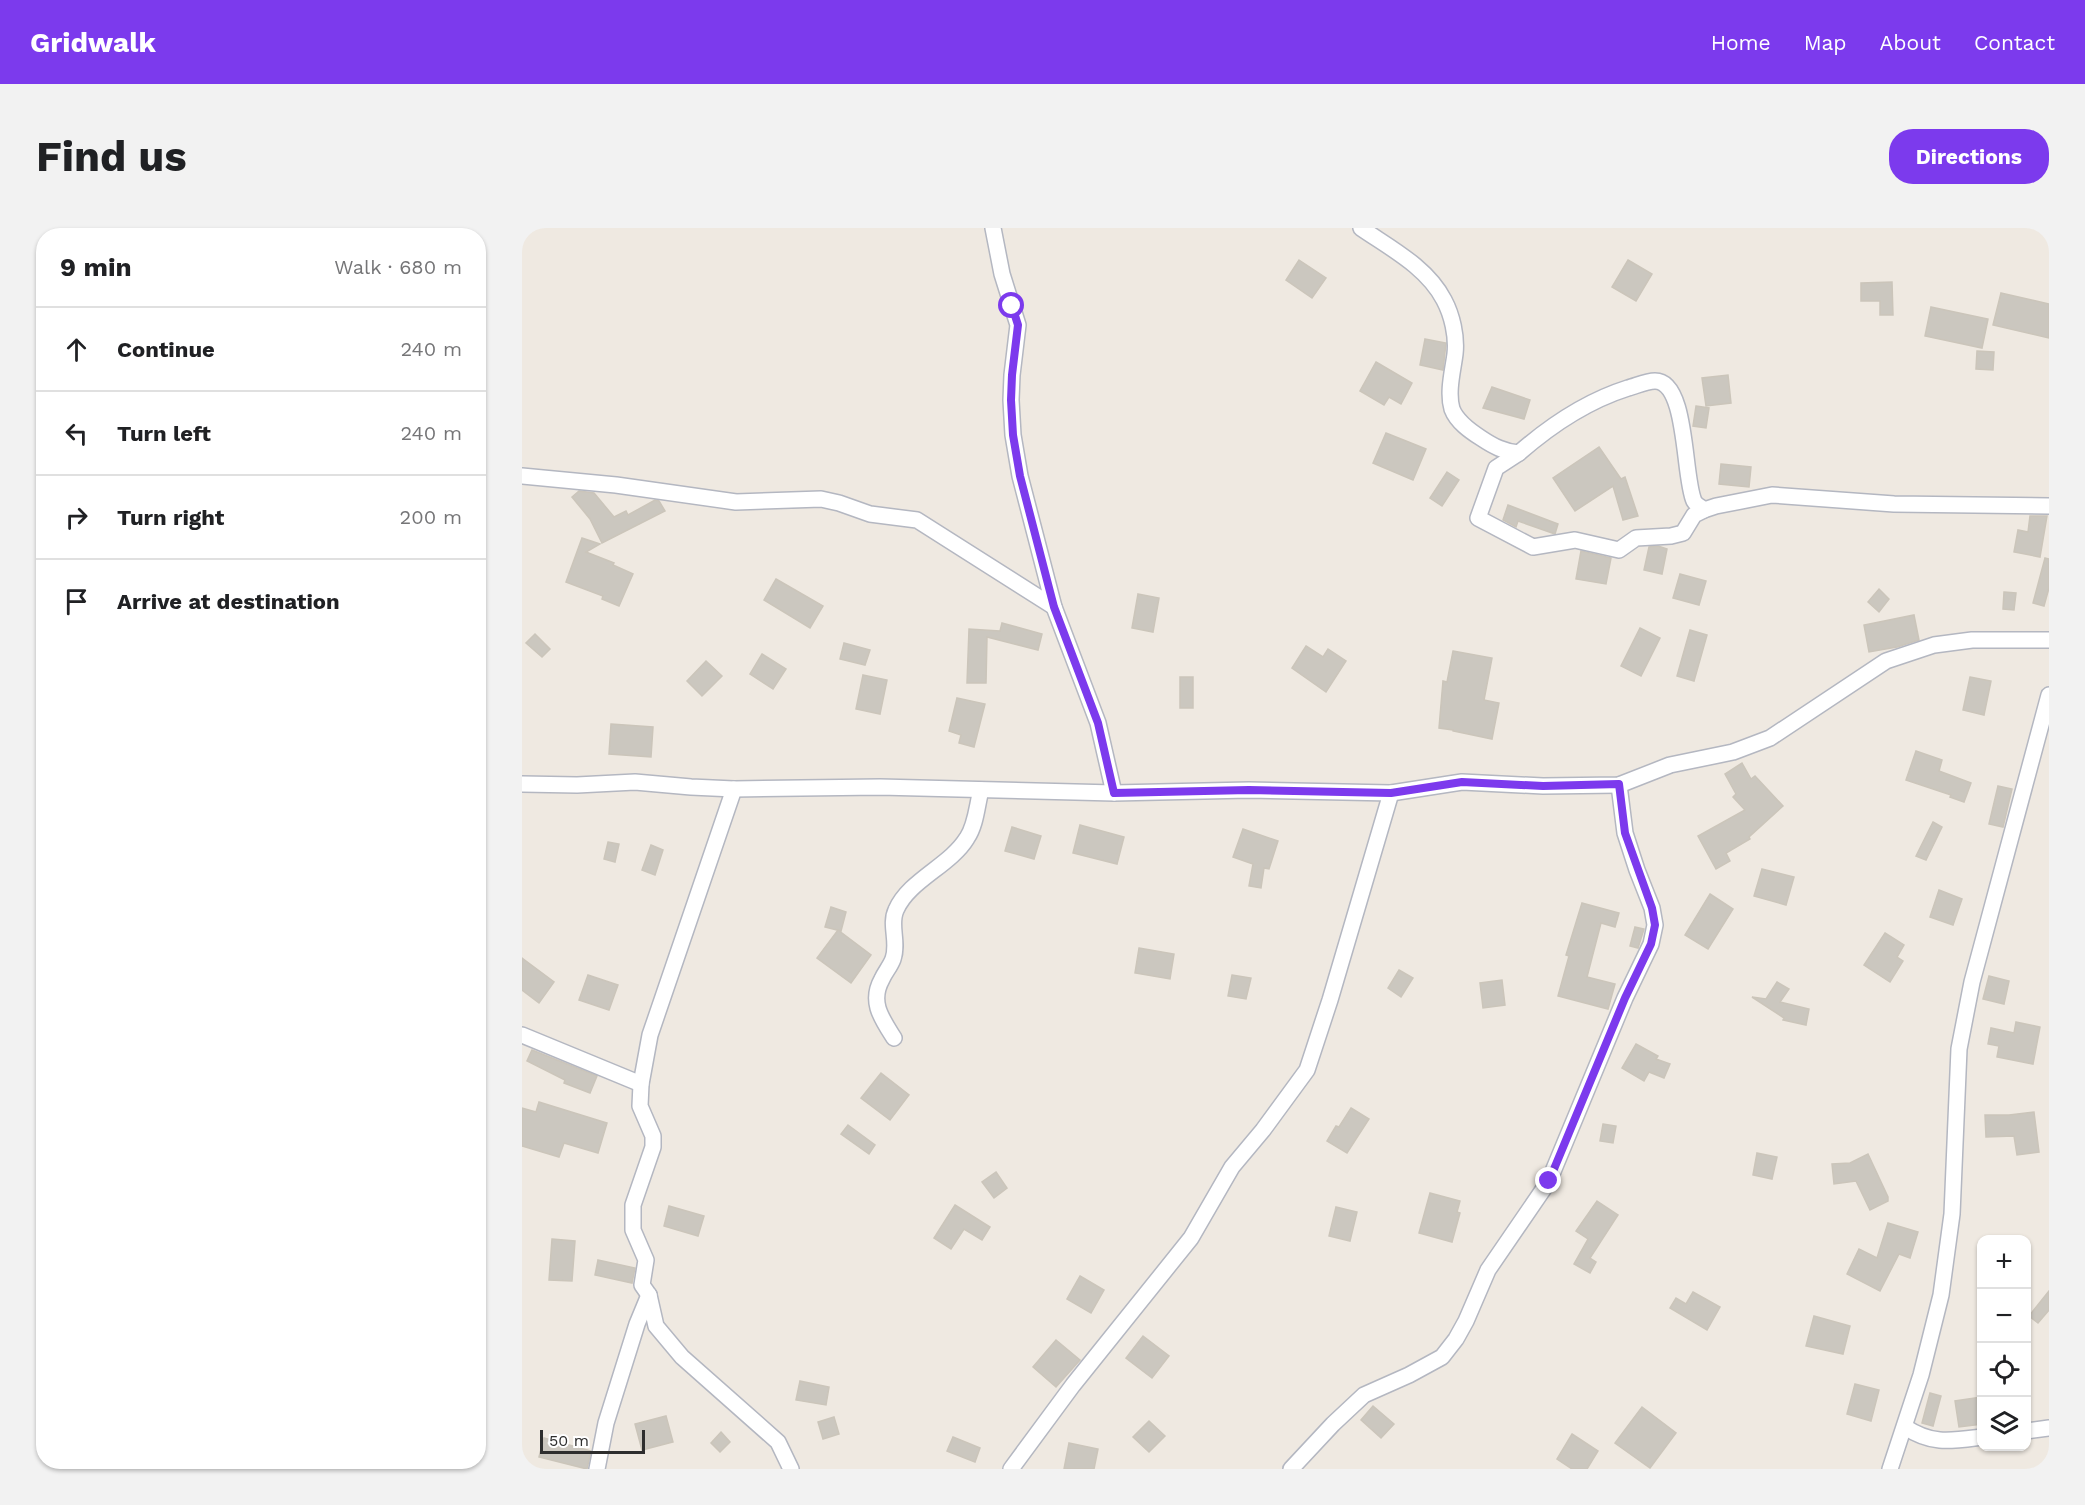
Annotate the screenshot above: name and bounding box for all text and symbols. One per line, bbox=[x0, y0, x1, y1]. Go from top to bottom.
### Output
text: Gridwalk bbox=[30, 26, 156, 59]
text: Home bbox=[1711, 30, 1771, 55]
text: Map bbox=[1804, 30, 1847, 55]
text: About bbox=[1880, 30, 1941, 55]
text: Contact bbox=[1974, 30, 2055, 55]
button: Directions bbox=[1889, 129, 2049, 184]
text: Find us bbox=[36, 132, 187, 181]
text: 9 min bbox=[60, 252, 132, 282]
text: Walk · 680 m bbox=[334, 255, 462, 279]
route start bbox=[998, 292, 1024, 318]
icon: ahead bbox=[60, 333, 93, 366]
text: Continue bbox=[117, 337, 215, 362]
text: 240 m bbox=[400, 337, 462, 361]
icon: left bbox=[60, 417, 93, 450]
text: Turn left bbox=[117, 421, 211, 446]
text: 240 m bbox=[400, 421, 462, 445]
icon: right bbox=[60, 501, 93, 534]
text: Turn right bbox=[117, 505, 224, 530]
text: 200 m bbox=[400, 505, 462, 529]
icon: arrive bbox=[60, 585, 93, 618]
text: Arrive at destination bbox=[117, 589, 340, 614]
route end bbox=[1535, 1167, 1561, 1193]
map controls bbox=[1977, 1235, 2031, 1451]
button: + bbox=[1977, 1235, 2031, 1289]
button: − bbox=[1977, 1289, 2031, 1343]
button: locate bbox=[1977, 1343, 2031, 1397]
button: layers bbox=[1977, 1397, 2031, 1451]
scale bar bbox=[540, 1427, 645, 1454]
text: 50 m bbox=[549, 1431, 589, 1450]

